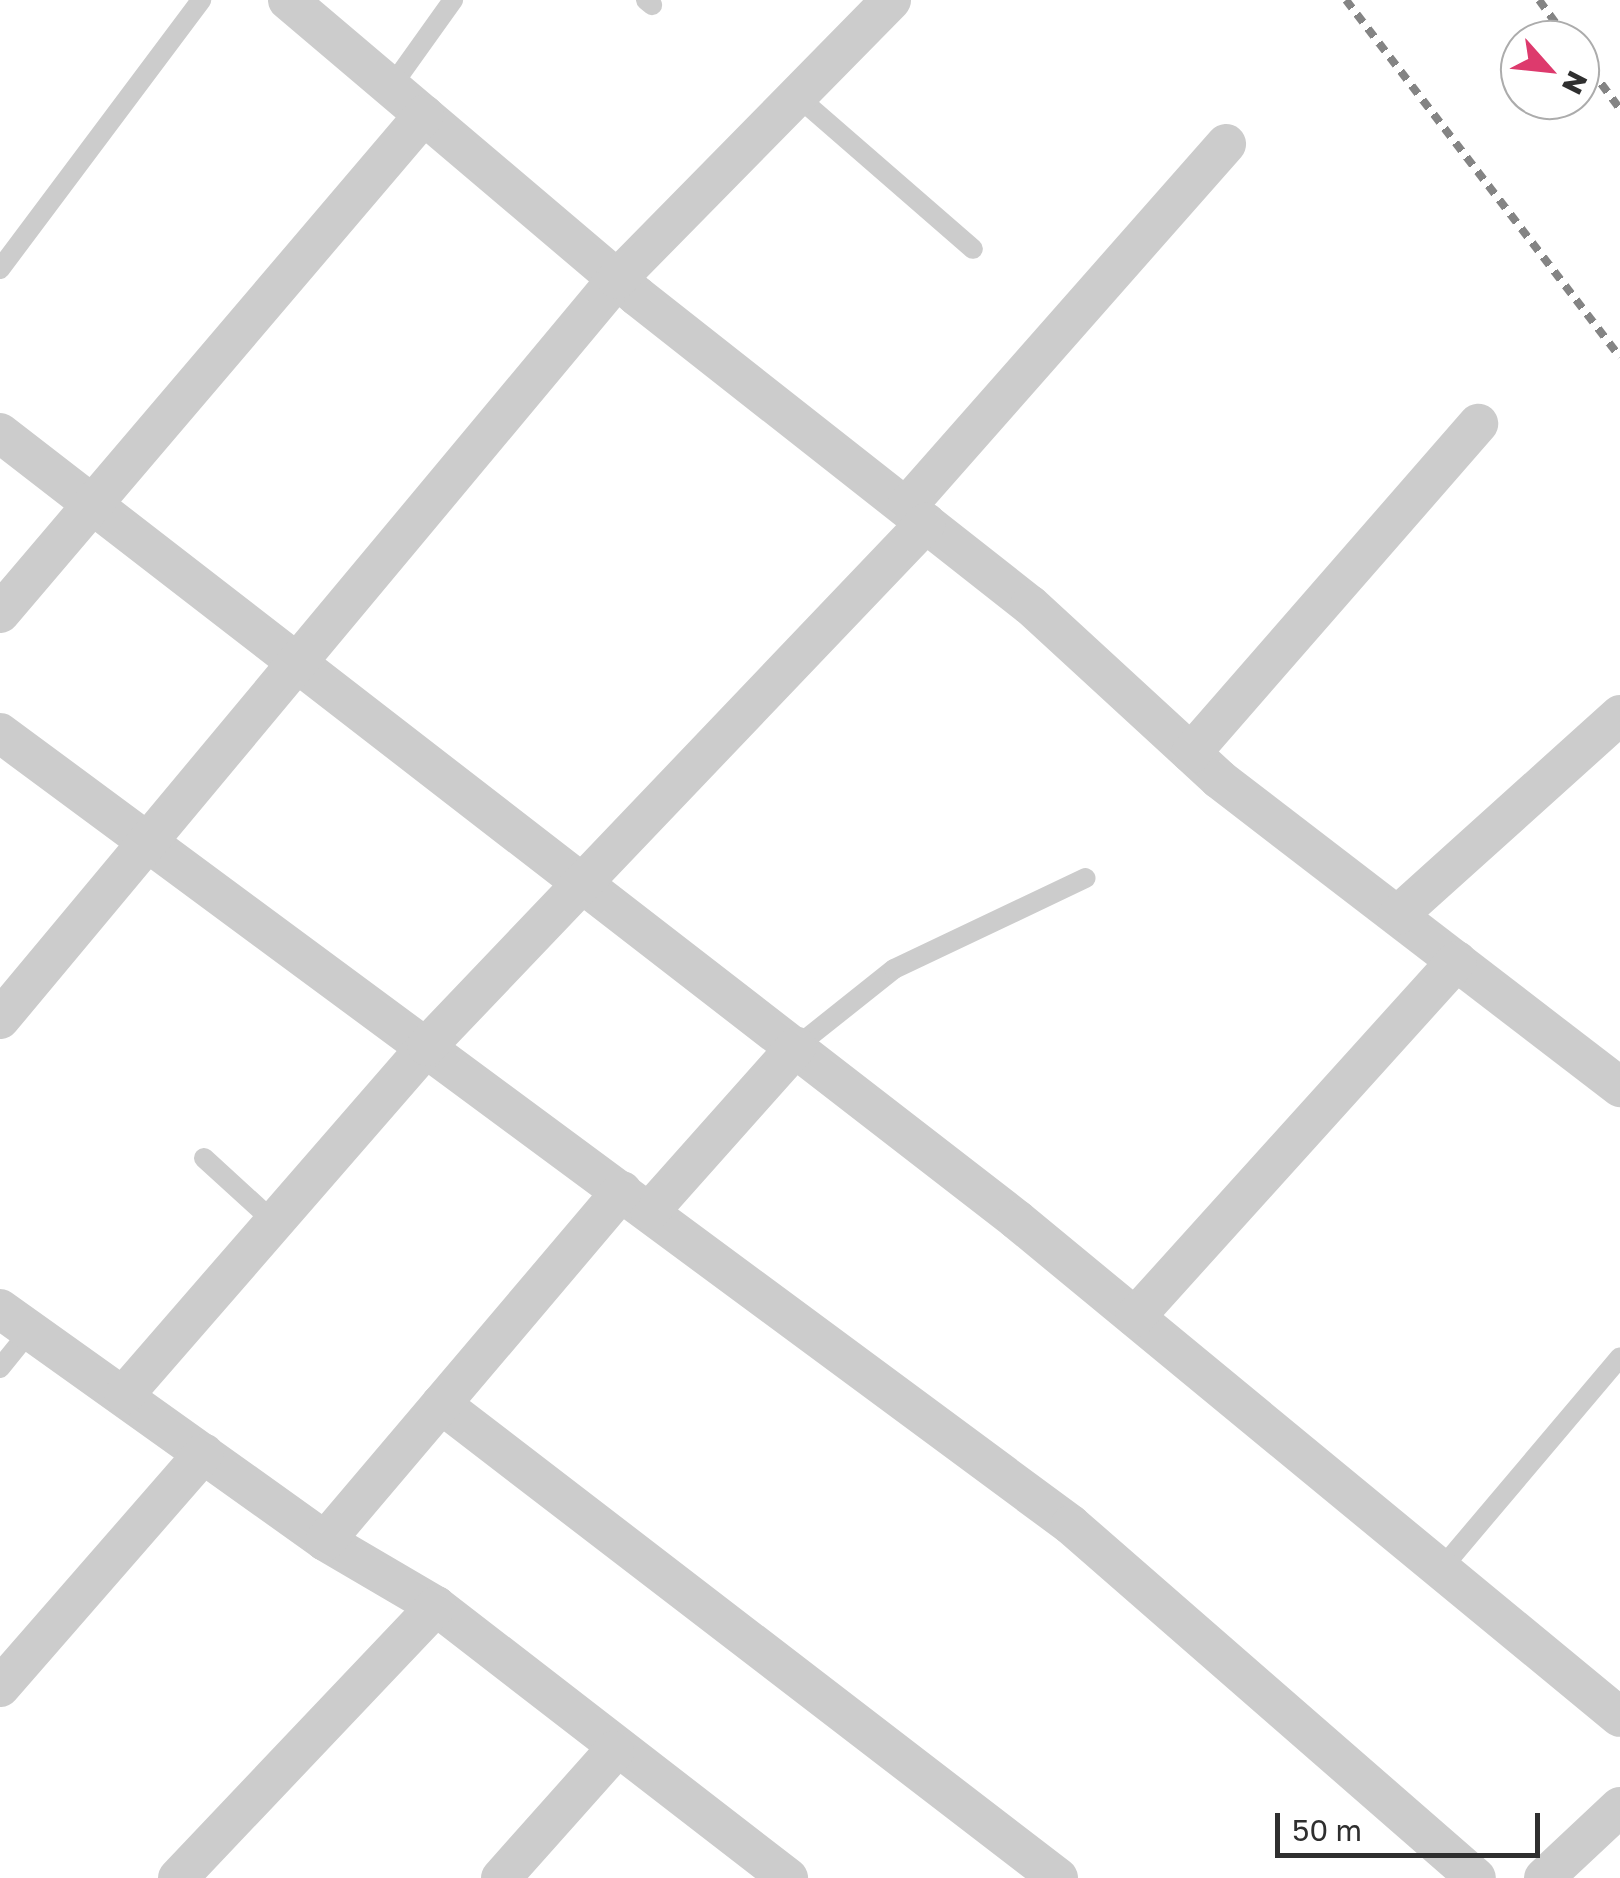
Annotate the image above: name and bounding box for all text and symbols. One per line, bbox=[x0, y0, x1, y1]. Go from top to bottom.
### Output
north arrow bbox=[1500, 20, 1600, 120]
text: N bbox=[1556, 66, 1595, 100]
scale bar bbox=[1280, 1793, 1545, 1855]
text: 50 m bbox=[1292, 1812, 1362, 1848]

